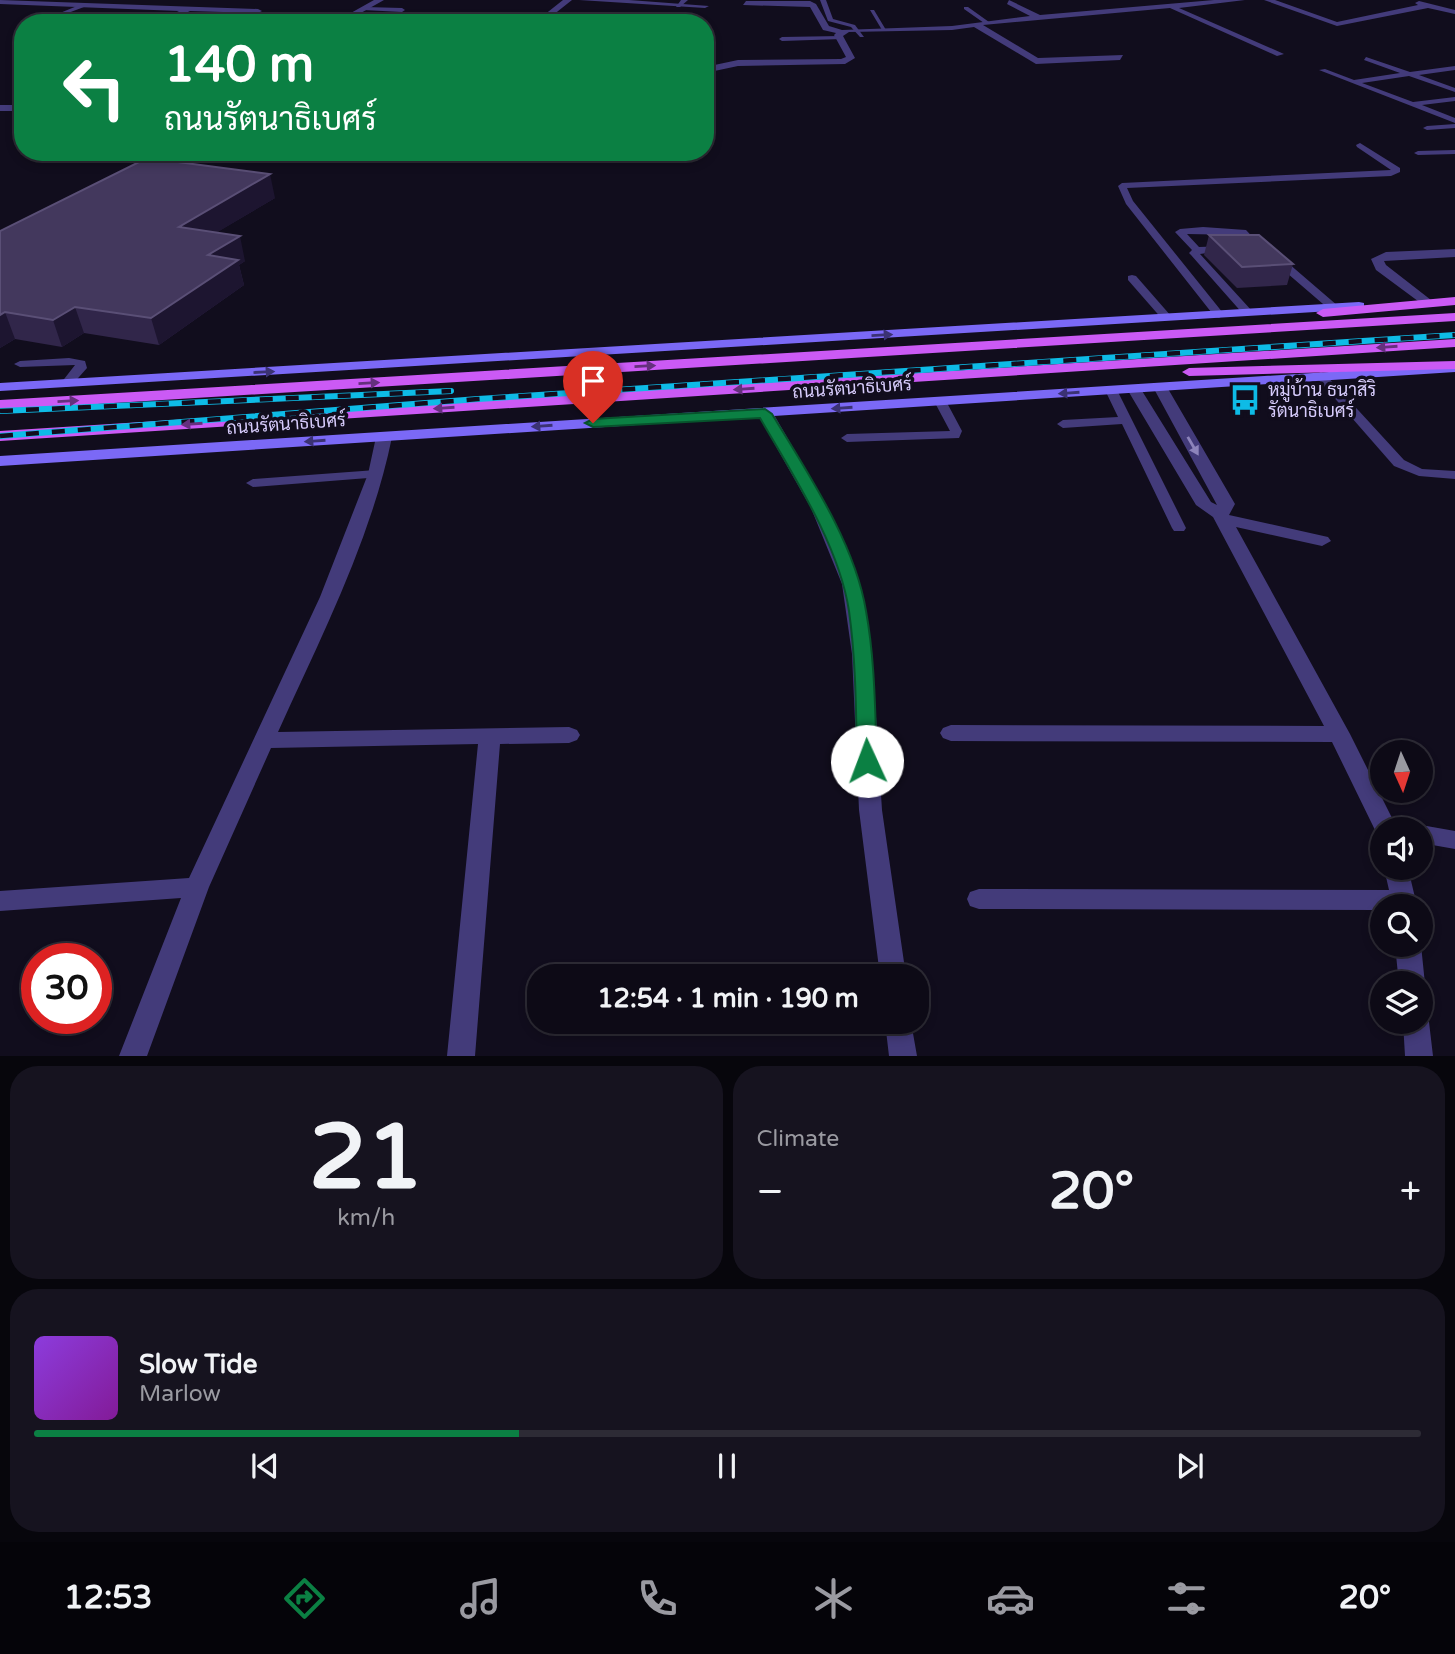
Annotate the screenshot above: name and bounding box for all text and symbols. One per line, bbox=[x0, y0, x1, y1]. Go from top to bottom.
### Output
text: 140 m bbox=[164, 36, 314, 95]
icon: left bbox=[49, 42, 140, 133]
text: ถนนรัตนาธิเบศร์ bbox=[164, 101, 377, 139]
one-way arrow bbox=[871, 329, 893, 340]
one-way arrow bbox=[1376, 342, 1398, 353]
pin bbox=[563, 351, 623, 423]
one-way arrow bbox=[634, 360, 656, 371]
icon: arrive bbox=[574, 362, 612, 400]
one-way arrow bbox=[253, 366, 275, 377]
street label: ถนนรัตนาธิเบศร์ bbox=[791, 371, 913, 403]
one-way arrow bbox=[358, 377, 380, 388]
place label: หมู่บ้าน ธนาสิริ รัตนาธิเบศร์ bbox=[1268, 378, 1376, 422]
bus stop icon: หมู่บ้าน ธนาสิริ รัตนาธิเบศร์ bbox=[1228, 383, 1262, 417]
one-way arrow bbox=[733, 384, 755, 395]
one-way arrow bbox=[1058, 387, 1080, 398]
one-way arrow bbox=[57, 395, 79, 406]
one-way arrow bbox=[433, 403, 455, 414]
one-way arrow bbox=[831, 403, 853, 414]
street label: ถนนรัตนาธิเบศร์ bbox=[225, 407, 347, 439]
one-way arrow bbox=[181, 419, 203, 430]
one-way arrow bbox=[530, 421, 552, 432]
one-way arrow bbox=[303, 436, 325, 447]
one-way arrow bbox=[1187, 437, 1199, 456]
position arrow bbox=[830, 724, 904, 798]
north arrow bbox=[1370, 740, 1433, 803]
map controls bbox=[1370, 740, 1433, 1034]
button: sound bbox=[1370, 817, 1433, 880]
button: search bbox=[1370, 894, 1433, 957]
speed limit sign: 30 bbox=[21, 943, 112, 1034]
button: layers bbox=[1370, 971, 1433, 1034]
text: 12:54 · 1 min · 190 m bbox=[597, 983, 859, 1014]
text: 21 bbox=[309, 1103, 423, 1213]
text: Climate bbox=[757, 1125, 839, 1153]
text: 20° bbox=[1049, 1160, 1134, 1223]
text: − bbox=[757, 1169, 784, 1215]
text: + bbox=[1400, 1169, 1421, 1215]
text: km/h bbox=[337, 1204, 395, 1232]
text: Slow Tide bbox=[139, 1349, 257, 1380]
text: Marlow bbox=[139, 1380, 221, 1408]
icon: previous bbox=[246, 1447, 284, 1485]
icon: pause bbox=[708, 1447, 746, 1485]
icon: next bbox=[1171, 1447, 1209, 1485]
icon: directions bbox=[280, 1574, 329, 1623]
icon: music bbox=[456, 1574, 505, 1623]
icon: phone bbox=[633, 1574, 682, 1623]
icon: climate bbox=[809, 1574, 858, 1623]
icon: car bbox=[986, 1574, 1035, 1623]
icon: filters bbox=[1162, 1574, 1211, 1623]
text: 12:53 bbox=[64, 1579, 152, 1617]
text: 20° bbox=[1339, 1579, 1391, 1617]

